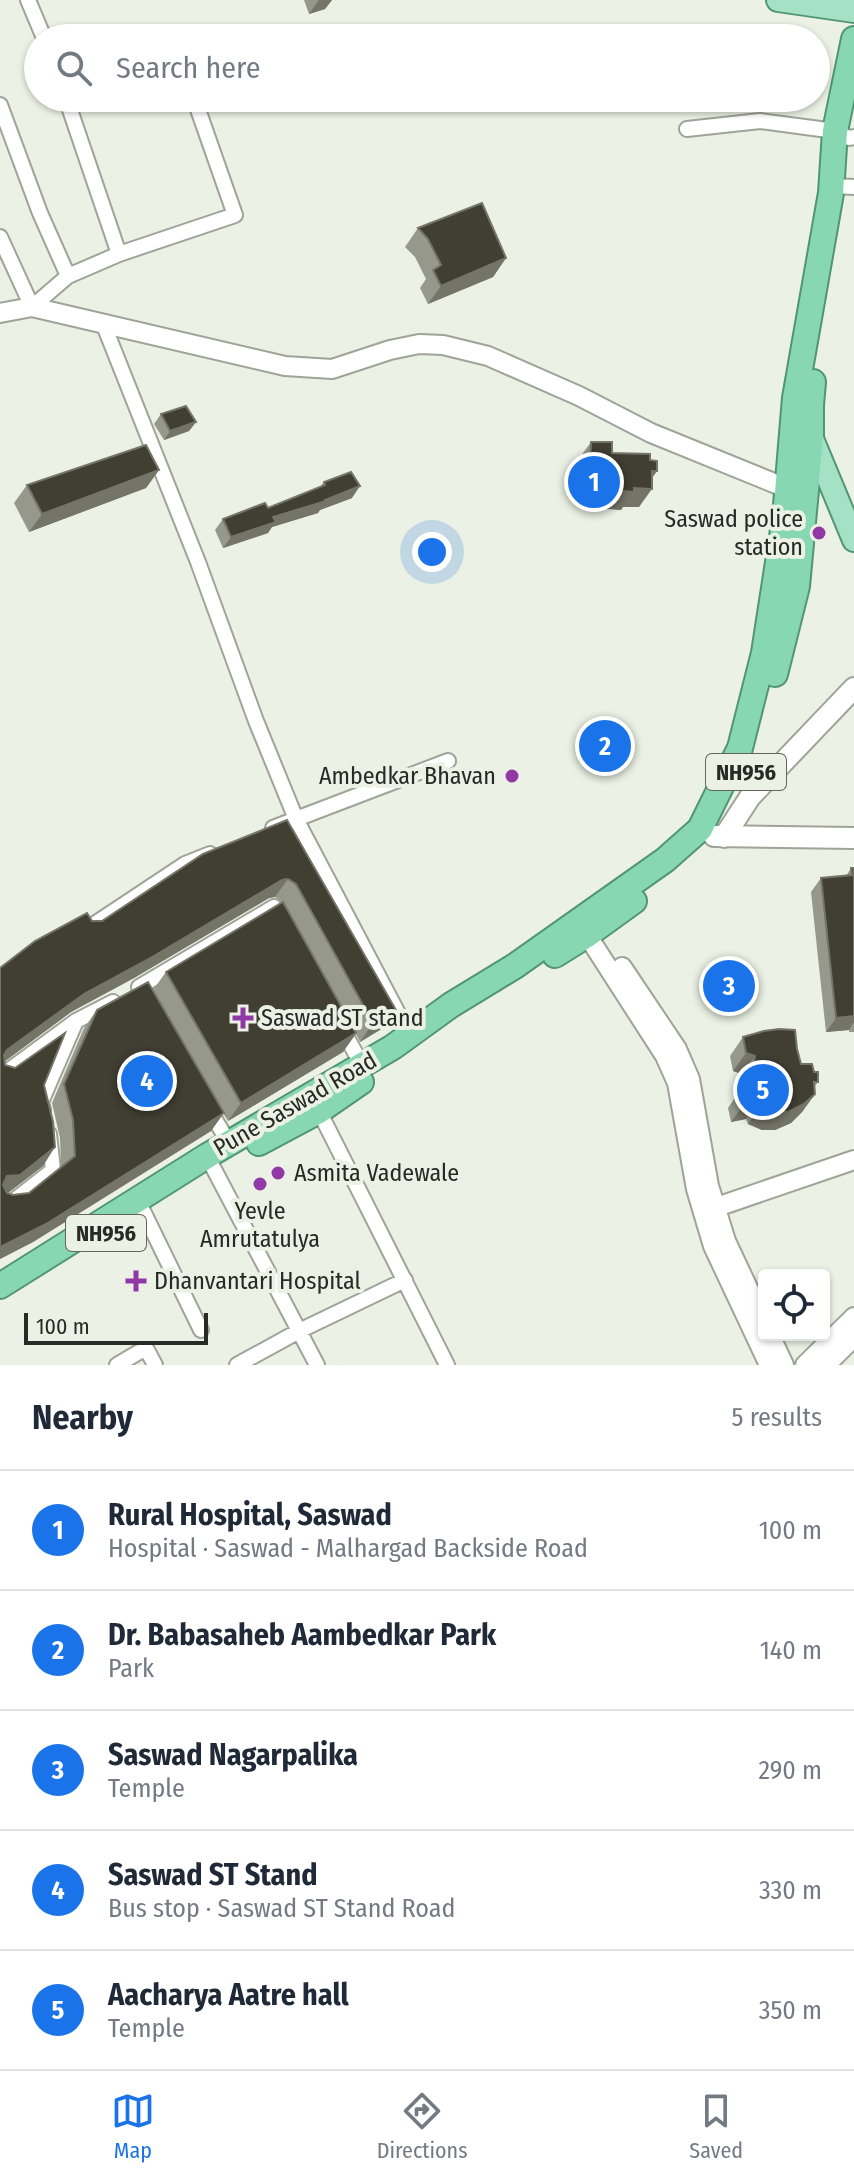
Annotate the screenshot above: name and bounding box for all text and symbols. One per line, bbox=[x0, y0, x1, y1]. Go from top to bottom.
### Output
search box bbox=[24, 24, 830, 112]
icon: search bbox=[52, 46, 96, 90]
text: Search here bbox=[116, 50, 261, 86]
pin: 1 bbox=[568, 452, 620, 512]
place label: Saswad police station bbox=[664, 505, 803, 561]
marker: Saswad police station bbox=[810, 524, 828, 542]
your location bbox=[412, 532, 452, 572]
pin: 2 bbox=[579, 716, 631, 776]
road number: NH956 bbox=[706, 754, 786, 790]
place label: Ambedkar Bhavan bbox=[319, 762, 496, 790]
marker: Ambedkar Bhavan bbox=[503, 767, 521, 785]
pin: 3 bbox=[703, 956, 755, 1016]
place label: Saswad ST stand bbox=[261, 1004, 424, 1032]
marker: Saswad ST stand bbox=[232, 1007, 254, 1029]
street label: Pune Saswad Road bbox=[208, 1046, 382, 1162]
pin: 4 bbox=[121, 1051, 173, 1111]
pin: 5 bbox=[737, 1060, 789, 1120]
place label: Asmita Vadewale bbox=[294, 1159, 459, 1187]
marker: Asmita Vadewale bbox=[269, 1164, 287, 1182]
marker: Yevle Amrutatulya bbox=[251, 1175, 269, 1193]
place label: Yevle Amrutatulya bbox=[200, 1197, 320, 1253]
road number: NH956 bbox=[66, 1215, 146, 1251]
place label: Dhanvantari Hospital bbox=[154, 1267, 361, 1295]
map controls bbox=[758, 1269, 830, 1341]
button: locate bbox=[758, 1269, 830, 1341]
marker: Dhanvantari Hospital bbox=[125, 1270, 147, 1292]
scale bar bbox=[24, 1309, 208, 1345]
text: 100 m bbox=[36, 1313, 90, 1340]
text: Nearby bbox=[32, 1397, 133, 1438]
text: 5 results bbox=[732, 1402, 822, 1433]
text: Rural Hospital, Saswad bbox=[108, 1497, 392, 1533]
text: 1 bbox=[53, 1515, 64, 1546]
text: 100 m bbox=[759, 1515, 822, 1546]
text: Hospital · Saswad - Malhargad Backside Road bbox=[108, 1533, 588, 1564]
text: Dr. Babasaheb Aambedkar Park bbox=[108, 1617, 496, 1653]
text: 2 bbox=[52, 1635, 64, 1666]
text: 140 m bbox=[760, 1635, 822, 1666]
text: Park bbox=[108, 1653, 154, 1684]
text: Saswad Nagarpalika bbox=[108, 1737, 358, 1773]
text: 3 bbox=[52, 1755, 64, 1786]
text: 290 m bbox=[758, 1755, 822, 1786]
text: Temple bbox=[108, 1773, 185, 1804]
text: Saswad ST Stand bbox=[108, 1857, 318, 1893]
text: 4 bbox=[51, 1875, 65, 1906]
text: 330 m bbox=[759, 1875, 822, 1906]
text: Bus stop · Saswad ST Stand Road bbox=[108, 1893, 455, 1924]
text: Aacharya Aatre hall bbox=[108, 1977, 349, 2013]
text: 5 bbox=[52, 1995, 64, 2026]
text: 350 m bbox=[759, 1995, 822, 2026]
text: Temple bbox=[108, 2013, 185, 2044]
tab: Map bbox=[111, 2089, 155, 2164]
tab: Directions bbox=[377, 2089, 468, 2164]
tab: Saved bbox=[689, 2089, 743, 2164]

